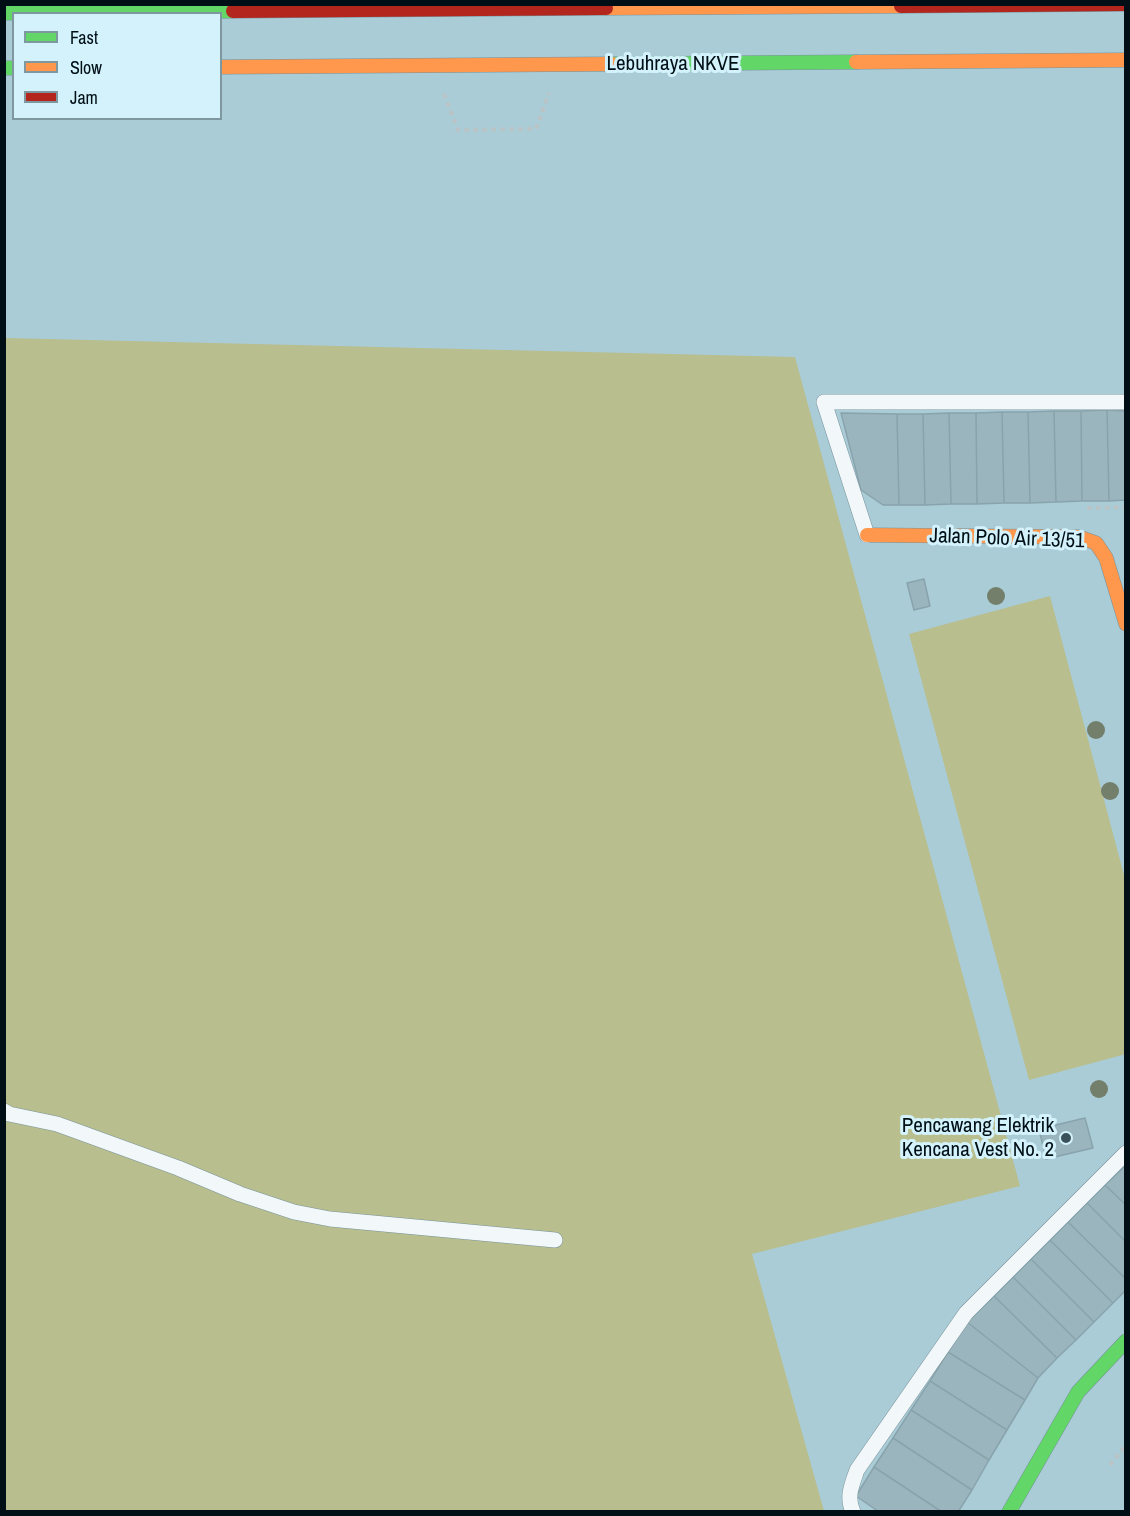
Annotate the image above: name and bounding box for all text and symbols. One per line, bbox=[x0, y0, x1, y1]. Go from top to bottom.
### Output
legend bbox=[12, 12, 222, 120]
text: Fast bbox=[70, 25, 98, 50]
street label: Lebuhraya NKVE bbox=[606, 51, 740, 77]
text: Slow bbox=[70, 55, 102, 80]
text: Jam bbox=[70, 85, 98, 110]
street label: Jalan Polo Air 13/51 bbox=[929, 524, 1085, 554]
place label: Pencawang Elektrik Kencana Vest No. 2 bbox=[902, 1113, 1054, 1163]
marker: Pencawang Elektrik Kencana Vest No. 2 bbox=[1059, 1131, 1073, 1145]

